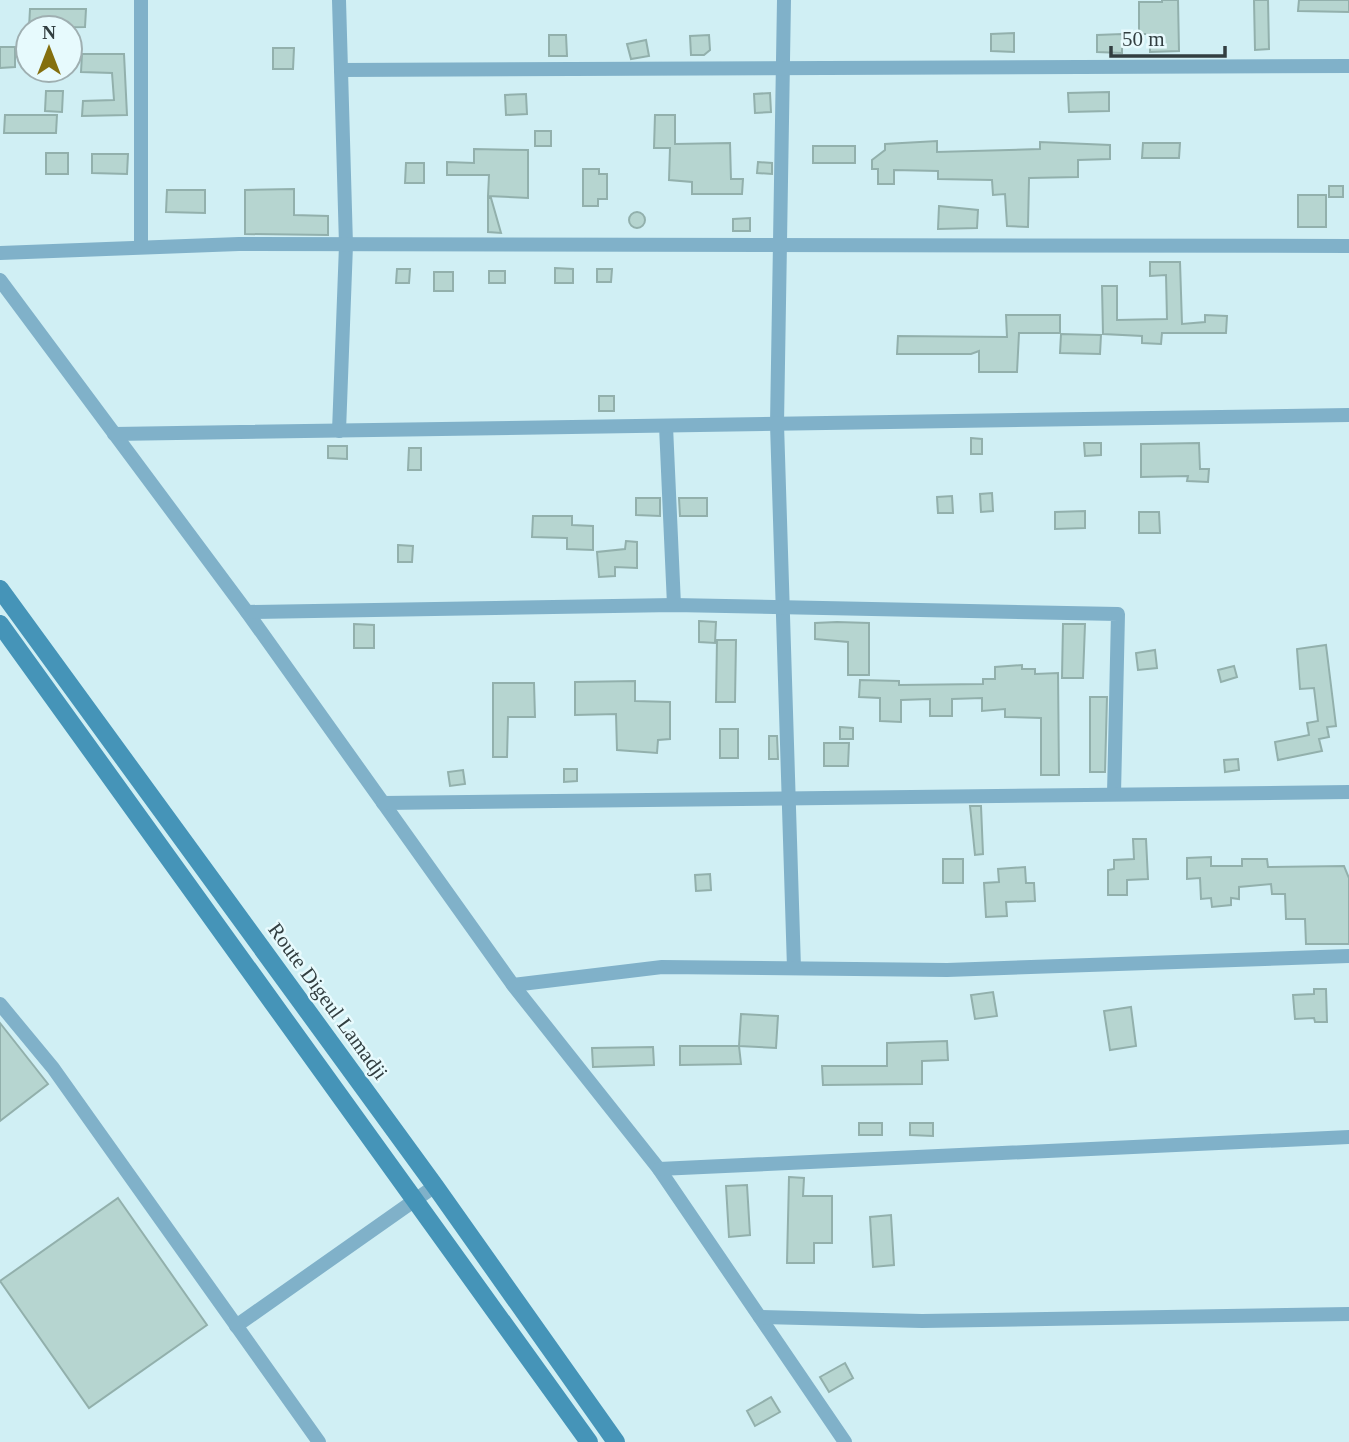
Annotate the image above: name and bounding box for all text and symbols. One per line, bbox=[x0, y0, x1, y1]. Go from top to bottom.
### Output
north arrow bbox=[14, 14, 84, 84]
scale bar bbox=[1111, 14, 1225, 58]
text: N bbox=[42, 22, 56, 43]
text: 50 m bbox=[1122, 27, 1165, 51]
street label: Route Digeul Lamadji bbox=[263, 918, 393, 1084]

